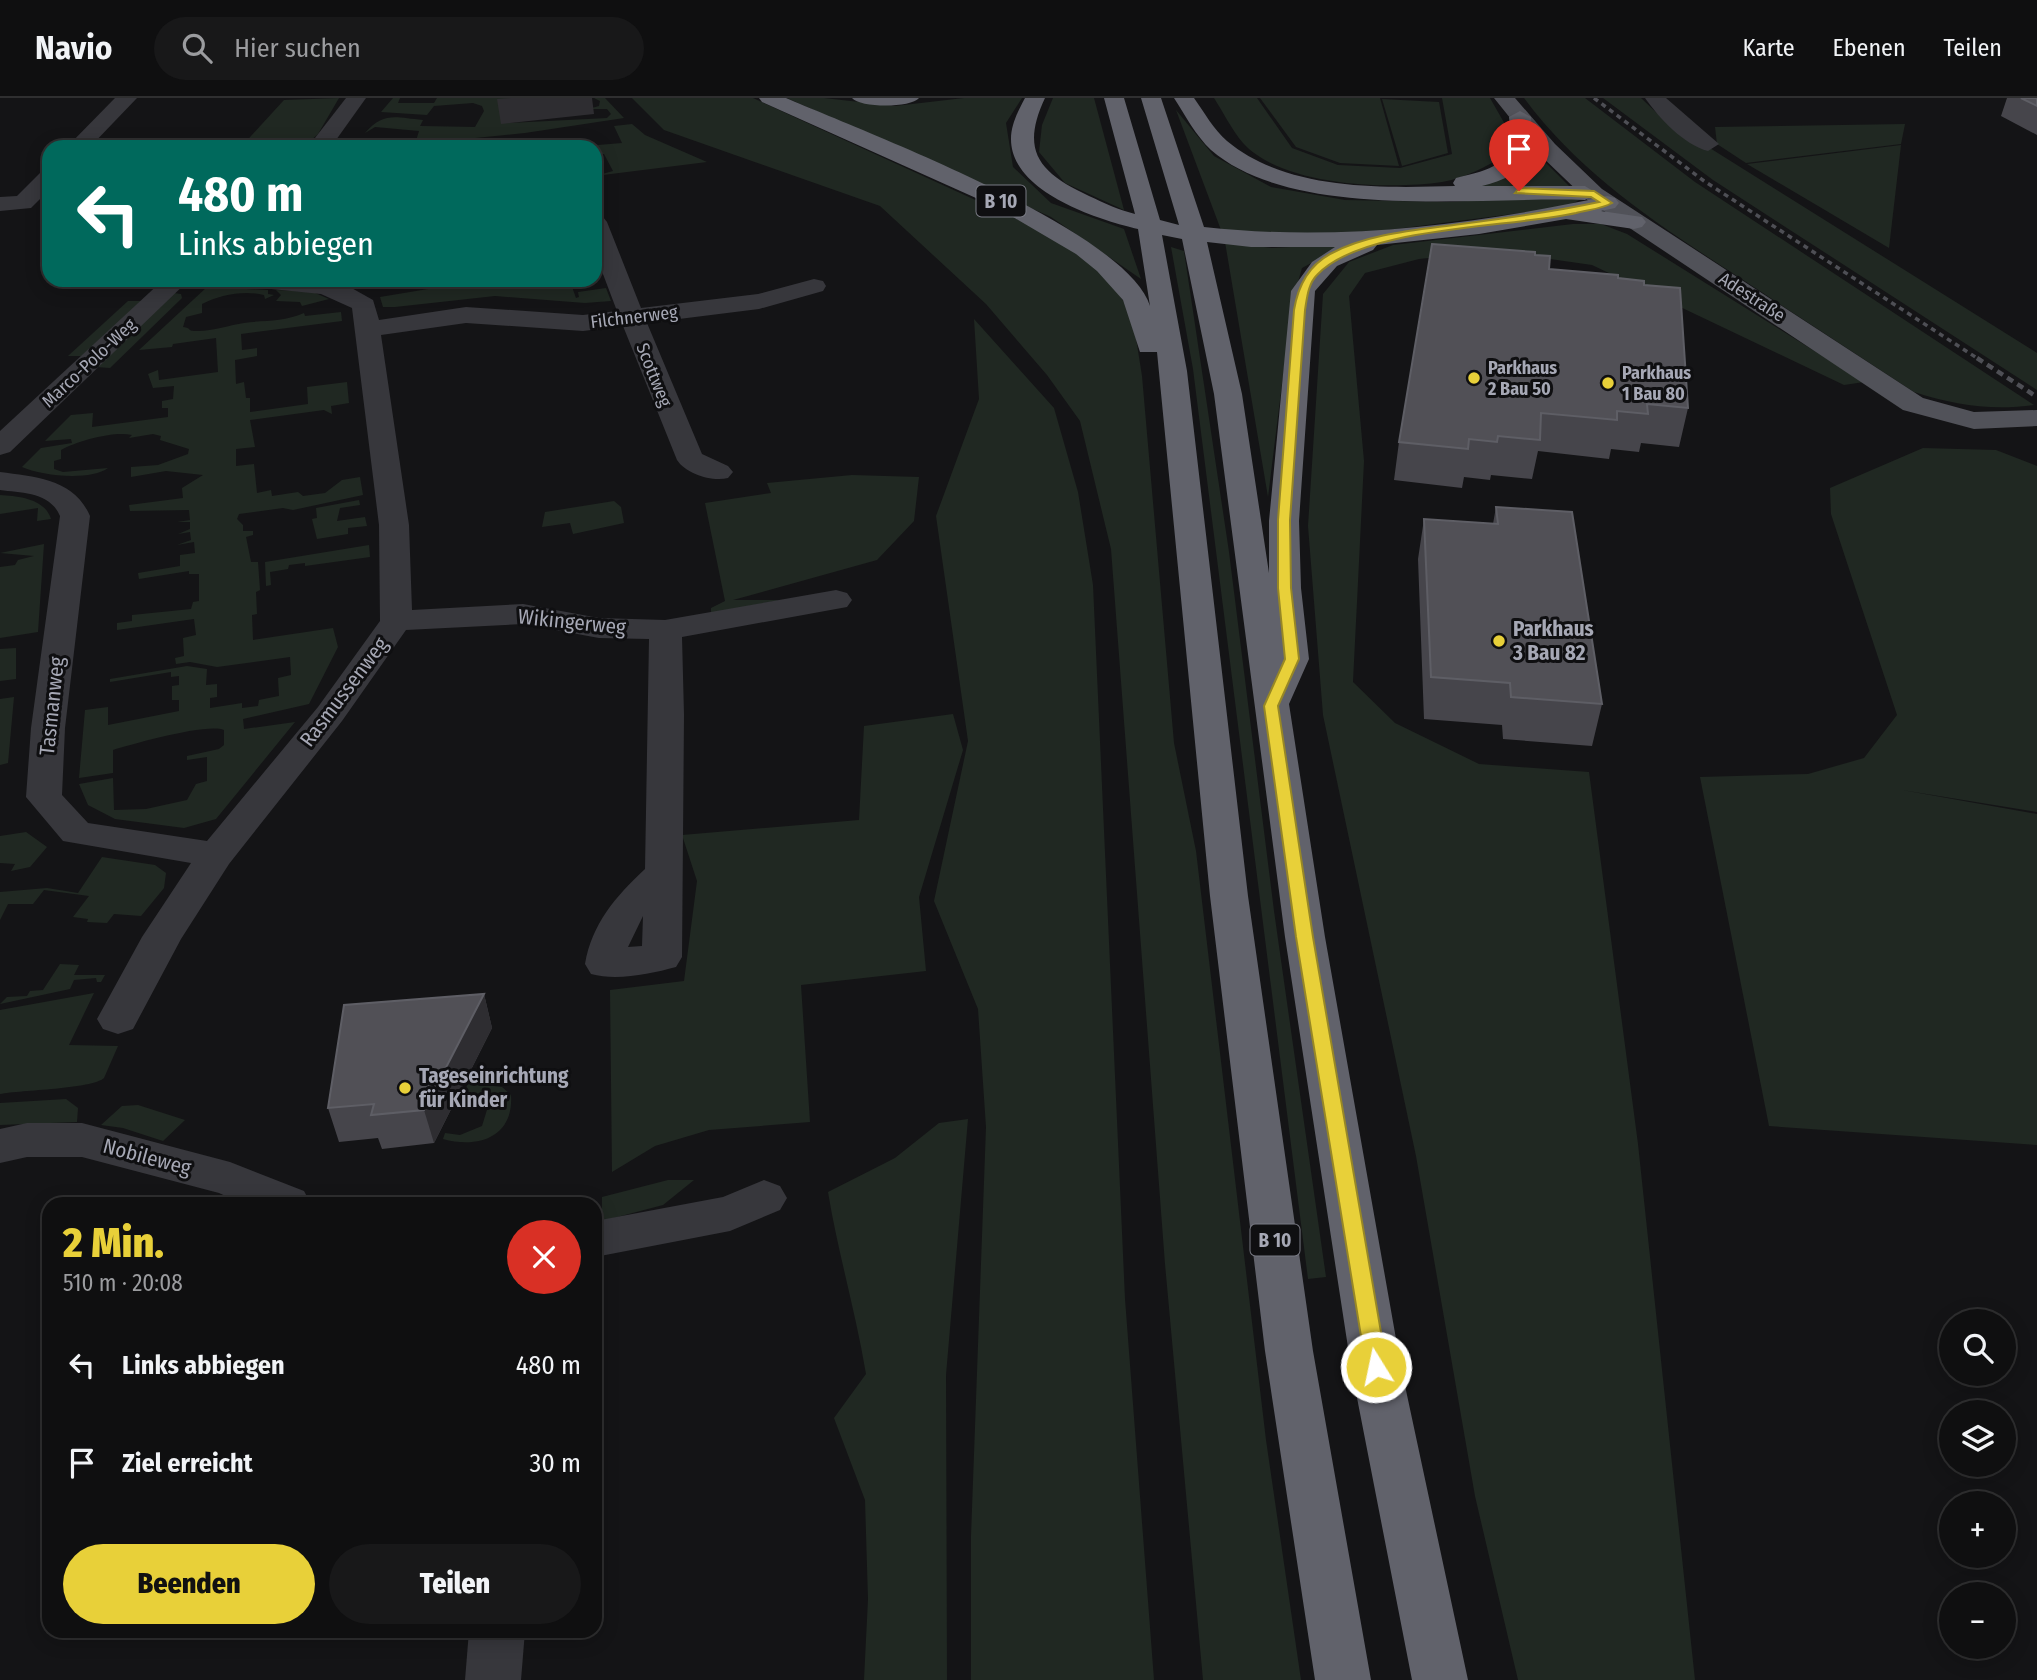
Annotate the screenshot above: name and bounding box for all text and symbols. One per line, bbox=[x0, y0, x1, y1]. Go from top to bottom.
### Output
search box bbox=[154, 17, 644, 80]
text: Navio bbox=[35, 28, 112, 68]
icon: search bbox=[178, 29, 216, 67]
text: Hier suchen bbox=[234, 33, 361, 64]
text: Karte bbox=[1743, 34, 1795, 62]
text: Ebenen bbox=[1833, 34, 1906, 62]
text: Teilen bbox=[1944, 34, 2002, 62]
pin bbox=[1489, 119, 1549, 191]
icon: arrive bbox=[1500, 130, 1538, 168]
text: 480 m bbox=[178, 165, 303, 224]
icon: left bbox=[63, 168, 154, 259]
road number: B 10 bbox=[976, 186, 1026, 216]
text: Links abbiegen bbox=[178, 225, 374, 263]
street label: Adestraße bbox=[1715, 267, 1789, 327]
street label: Filchnerweg bbox=[589, 301, 679, 333]
street label: Marco-Polo-Weg bbox=[37, 313, 141, 412]
street label: Scottweg bbox=[631, 340, 677, 411]
place label: Parkhaus 2 Bau 50 bbox=[1487, 357, 1557, 400]
place label: Parkhaus 1 Bau 80 bbox=[1622, 362, 1691, 405]
marker: Parkhaus 2 Bau 50 bbox=[1466, 370, 1482, 386]
marker: Parkhaus 1 Bau 80 bbox=[1600, 375, 1616, 391]
street label: Wikingerweg bbox=[517, 603, 627, 641]
place label: Parkhaus 3 Bau 82 bbox=[1512, 616, 1594, 666]
street label: Rasmussenweg bbox=[294, 632, 394, 752]
marker: Parkhaus 3 Bau 82 bbox=[1491, 633, 1507, 649]
street label: Tasmanweg bbox=[34, 655, 70, 757]
place label: Tageseinrichtung für Kinder bbox=[419, 1063, 569, 1113]
marker: Tageseinrichtung für Kinder bbox=[397, 1080, 413, 1096]
street label: Nobileweg bbox=[100, 1133, 194, 1181]
text: 2 Min. bbox=[63, 1218, 164, 1268]
button: close bbox=[507, 1220, 581, 1294]
road number: B 10 bbox=[1250, 1224, 1300, 1256]
text: 510 m · 20:08 bbox=[63, 1269, 183, 1297]
map controls bbox=[1939, 1309, 2016, 1659]
button: search bbox=[1939, 1309, 2016, 1386]
position arrow bbox=[1339, 1330, 1413, 1404]
icon: left bbox=[63, 1346, 101, 1384]
text: Links abbiegen bbox=[122, 1350, 285, 1381]
text: 480 m bbox=[516, 1350, 581, 1381]
button: layers bbox=[1939, 1400, 2016, 1477]
icon: arrive bbox=[63, 1444, 101, 1482]
text: Ziel erreicht bbox=[122, 1448, 253, 1479]
text: 30 m bbox=[530, 1448, 581, 1479]
button: + bbox=[1939, 1491, 2016, 1568]
button: Beenden bbox=[63, 1544, 315, 1624]
button: Teilen bbox=[329, 1544, 581, 1624]
button: − bbox=[1939, 1582, 2016, 1659]

